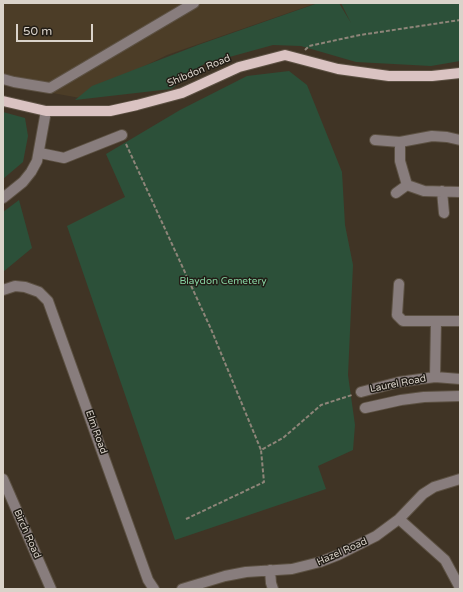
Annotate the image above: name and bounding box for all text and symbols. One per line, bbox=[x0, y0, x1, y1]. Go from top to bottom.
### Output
scale bar bbox=[18, 16, 95, 42]
text: 50 m bbox=[23, 24, 52, 38]
street label: Shibdon Road bbox=[166, 52, 232, 90]
park label: Blaydon Cemetery bbox=[179, 275, 267, 287]
street label: Laurel Road bbox=[369, 373, 427, 395]
street label: Elm Road bbox=[83, 408, 109, 456]
street label: Birch Road bbox=[11, 508, 43, 560]
street label: Hazel Road bbox=[315, 536, 369, 568]

